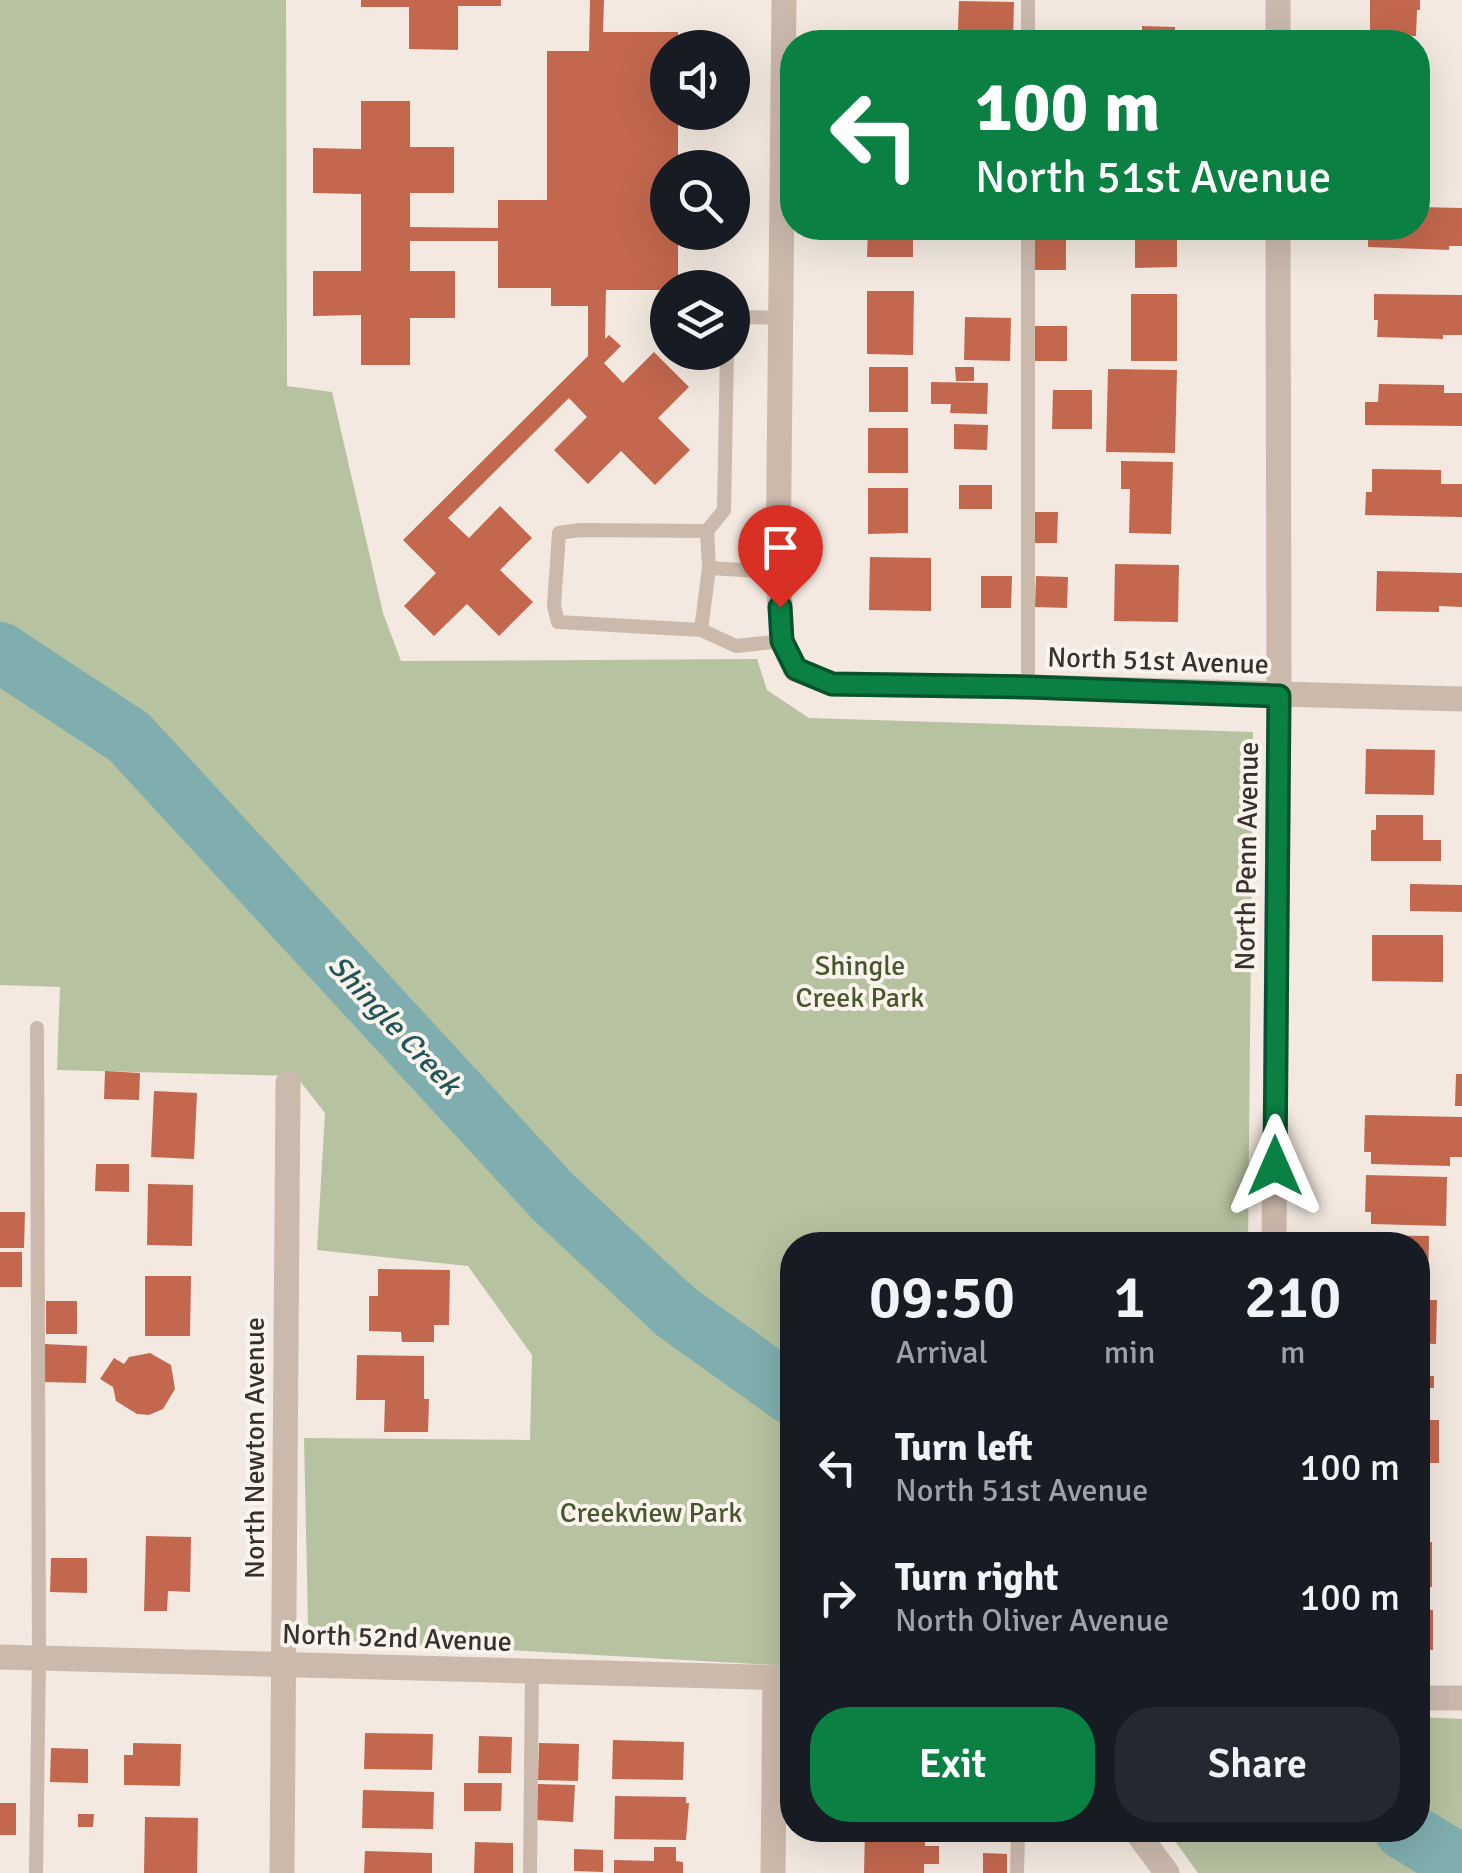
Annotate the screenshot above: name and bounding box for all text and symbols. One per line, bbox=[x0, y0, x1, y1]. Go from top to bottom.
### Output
map controls bbox=[650, 30, 750, 370]
button: sound bbox=[650, 30, 750, 130]
text: 100 m bbox=[975, 64, 1160, 150]
icon: left bbox=[810, 70, 940, 200]
button: search bbox=[650, 150, 750, 250]
text: North 51st Avenue bbox=[975, 150, 1331, 205]
button: layers bbox=[650, 270, 750, 370]
pin bbox=[738, 505, 823, 608]
icon: arrive bbox=[753, 520, 808, 575]
street label: North 51st Avenue bbox=[1047, 640, 1269, 682]
street label: North Penn Avenue bbox=[1228, 741, 1266, 971]
water label: Shingle Creek bbox=[320, 948, 470, 1105]
park label: Shingle Creek Park bbox=[796, 949, 924, 1015]
position arrow bbox=[1223, 1114, 1327, 1218]
text: 09:50 bbox=[869, 1261, 1015, 1335]
text: 1 bbox=[1113, 1261, 1146, 1335]
text: 210 bbox=[1244, 1261, 1341, 1335]
street label: North Newton Avenue bbox=[238, 1317, 272, 1579]
text: Arrival bbox=[896, 1333, 988, 1372]
text: min bbox=[1104, 1333, 1155, 1372]
text: m bbox=[1280, 1333, 1306, 1372]
text: Turn left bbox=[895, 1424, 1033, 1471]
icon: left bbox=[810, 1440, 865, 1495]
text: 100 m bbox=[1300, 1444, 1400, 1491]
text: North 51st Avenue bbox=[895, 1471, 1148, 1510]
park label: Creekview Park bbox=[560, 1496, 742, 1530]
text: Turn right bbox=[895, 1554, 1059, 1601]
icon: right bbox=[810, 1570, 865, 1625]
text: 100 m bbox=[1300, 1574, 1400, 1621]
text: North Oliver Avenue bbox=[895, 1601, 1169, 1640]
street label: North 52nd Avenue bbox=[282, 1617, 512, 1659]
button: Exit bbox=[810, 1707, 1095, 1822]
button: Share bbox=[1115, 1707, 1400, 1822]

